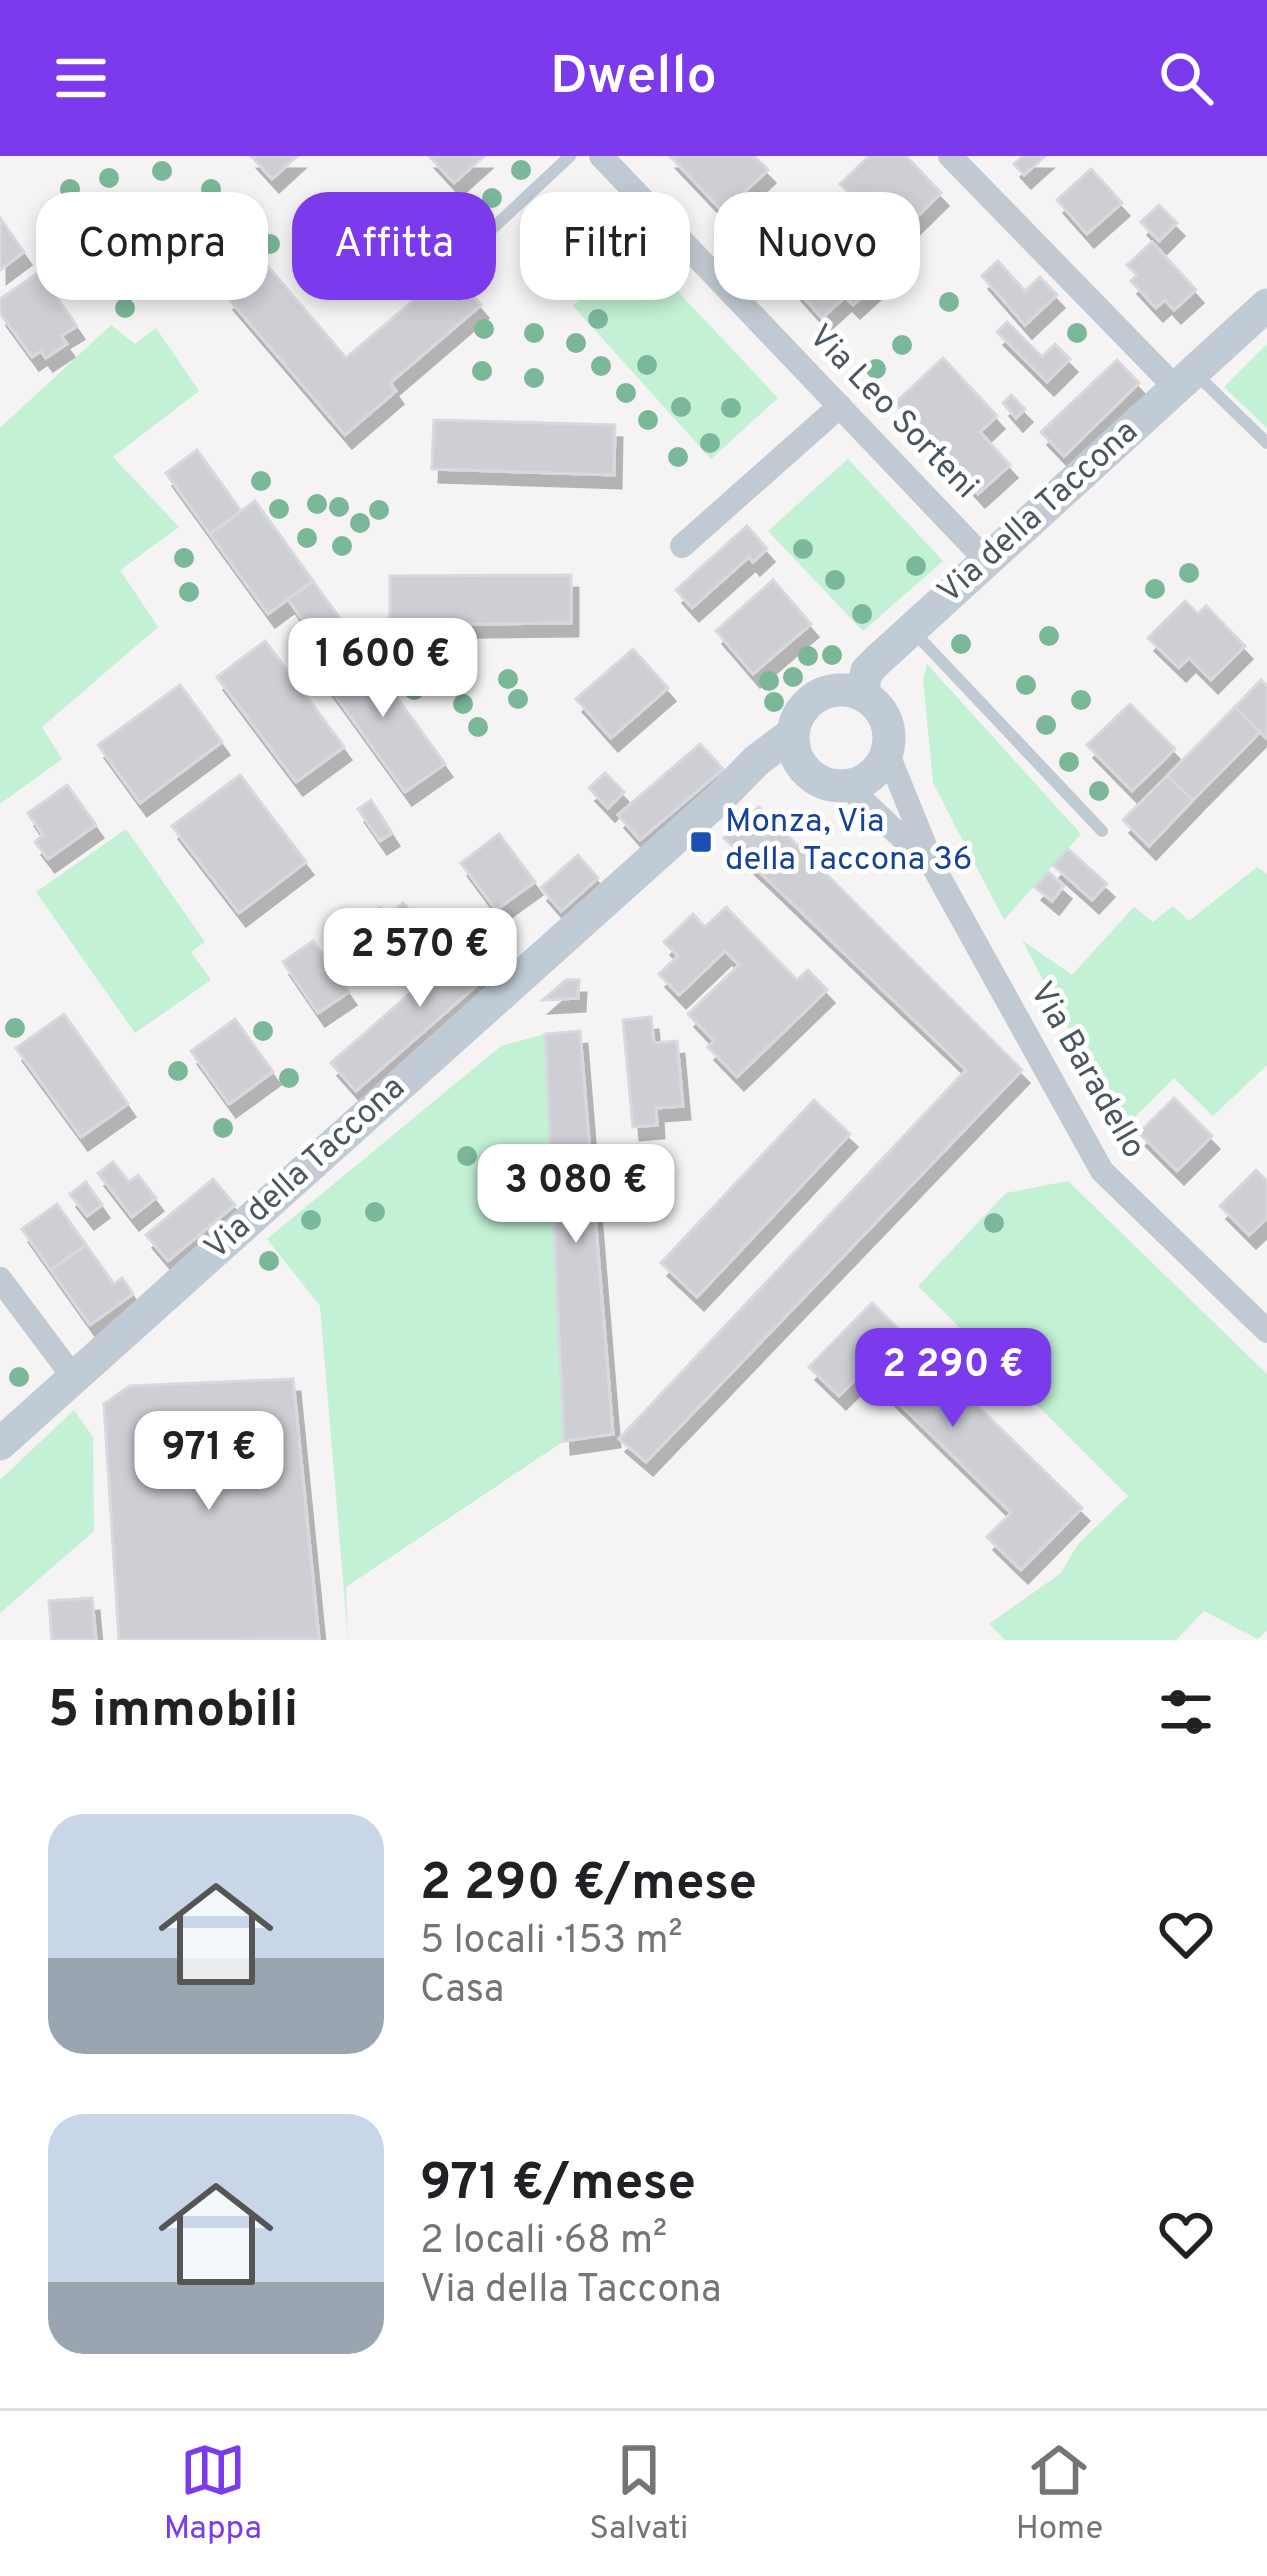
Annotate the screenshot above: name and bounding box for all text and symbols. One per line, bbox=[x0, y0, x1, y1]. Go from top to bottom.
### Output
text: Dwello bbox=[550, 44, 717, 113]
icon: menu bbox=[48, 45, 114, 111]
icon: search bbox=[1153, 45, 1219, 111]
chip: Compra bbox=[36, 192, 268, 300]
chip: Affitta bbox=[292, 192, 496, 300]
chip: Filtri bbox=[520, 192, 690, 300]
chip: Nuovo bbox=[714, 192, 920, 300]
street label: Via Leo Sorteni bbox=[798, 317, 986, 509]
street label: Via della Taccona bbox=[930, 412, 1148, 614]
pin: 1 600 € bbox=[272, 618, 494, 720]
text: 1 600 € bbox=[315, 632, 451, 681]
place label: Monza, Via della Taccona 36 bbox=[725, 802, 973, 882]
marker: Monza, Via della Taccona 36 bbox=[688, 829, 714, 855]
pin: 2 570 € bbox=[309, 908, 531, 1010]
text: 2 570 € bbox=[351, 922, 489, 971]
street label: Via Baradello bbox=[1019, 975, 1153, 1167]
street label: Via della Taccona bbox=[197, 1068, 415, 1270]
pin: 3 080 € bbox=[465, 1144, 687, 1246]
text: 3 080 € bbox=[505, 1158, 647, 1207]
pin: 2 290 € bbox=[842, 1328, 1064, 1430]
text: 2 290 € bbox=[882, 1342, 1024, 1391]
pin: 971 € bbox=[125, 1411, 293, 1513]
text: 971 € bbox=[162, 1425, 257, 1474]
icon: filters bbox=[1153, 1679, 1219, 1745]
text: 5 immobili bbox=[48, 1680, 298, 1745]
text: 2 290 €/mese bbox=[420, 1853, 757, 1918]
icon: home bbox=[144, 1862, 288, 2006]
icon: heart bbox=[1153, 1901, 1219, 1967]
text: 5 locali · 153 m² bbox=[420, 1918, 683, 1967]
text: Casa bbox=[420, 1967, 504, 2016]
text: 971 €/mese bbox=[420, 2153, 696, 2218]
icon: home bbox=[144, 2162, 288, 2306]
icon: heart bbox=[1153, 2201, 1219, 2267]
text: 2 locali · 68 m² bbox=[420, 2218, 667, 2267]
text: Via della Taccona bbox=[420, 2267, 722, 2316]
tab: Mappa bbox=[164, 2437, 262, 2551]
tab: Salvati bbox=[589, 2437, 688, 2551]
tab: Home bbox=[1016, 2437, 1103, 2551]

